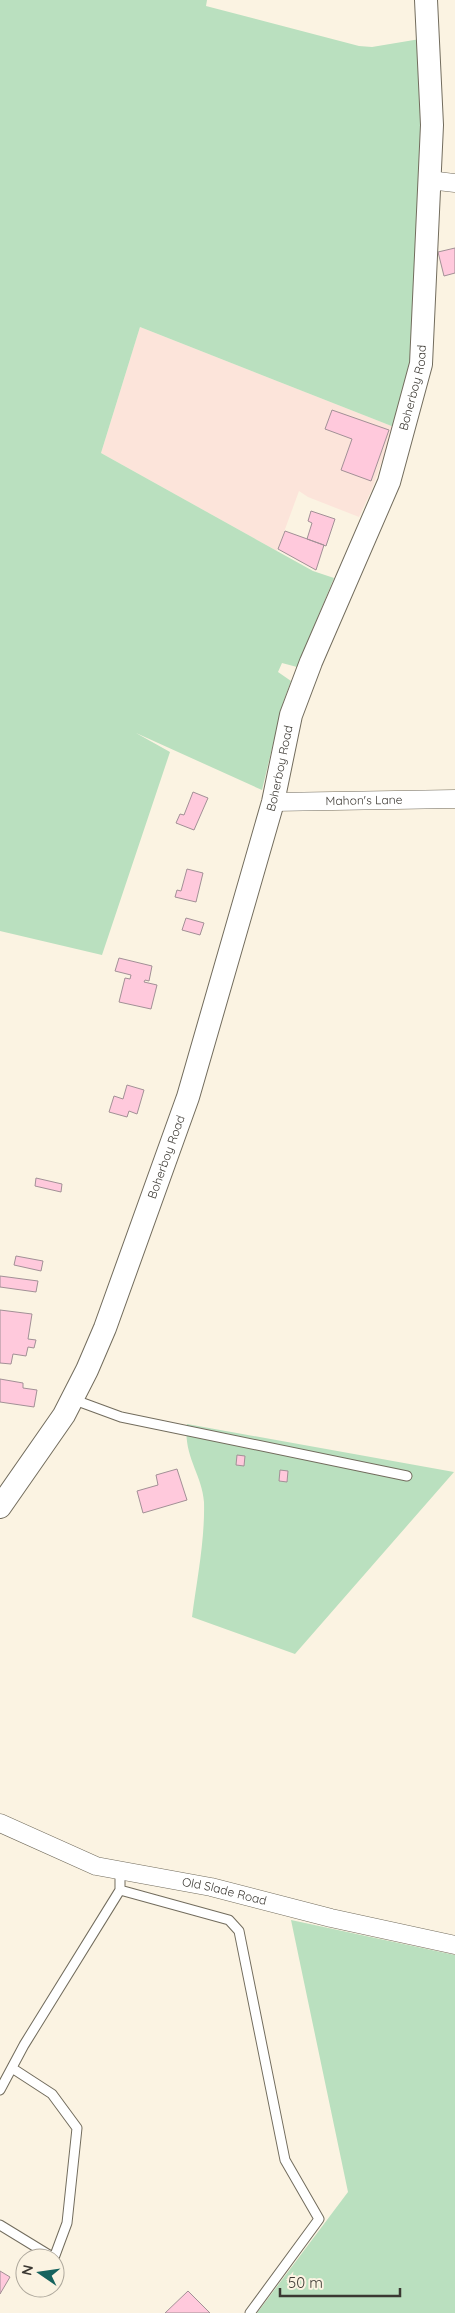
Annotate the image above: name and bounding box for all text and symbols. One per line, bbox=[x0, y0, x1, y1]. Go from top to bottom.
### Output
street label: Boherboy Road bbox=[395, 344, 429, 432]
street label: Boherboy Road bbox=[263, 724, 296, 813]
street label: Mahon's Lane bbox=[325, 792, 403, 808]
street label: Boherboy Road bbox=[144, 1113, 188, 1201]
street label: Old Slade Road bbox=[181, 1874, 268, 1908]
north arrow bbox=[15, 2248, 65, 2298]
text: N bbox=[17, 2263, 37, 2277]
scale bar bbox=[280, 2266, 400, 2298]
text: 50 m bbox=[288, 2273, 323, 2292]

